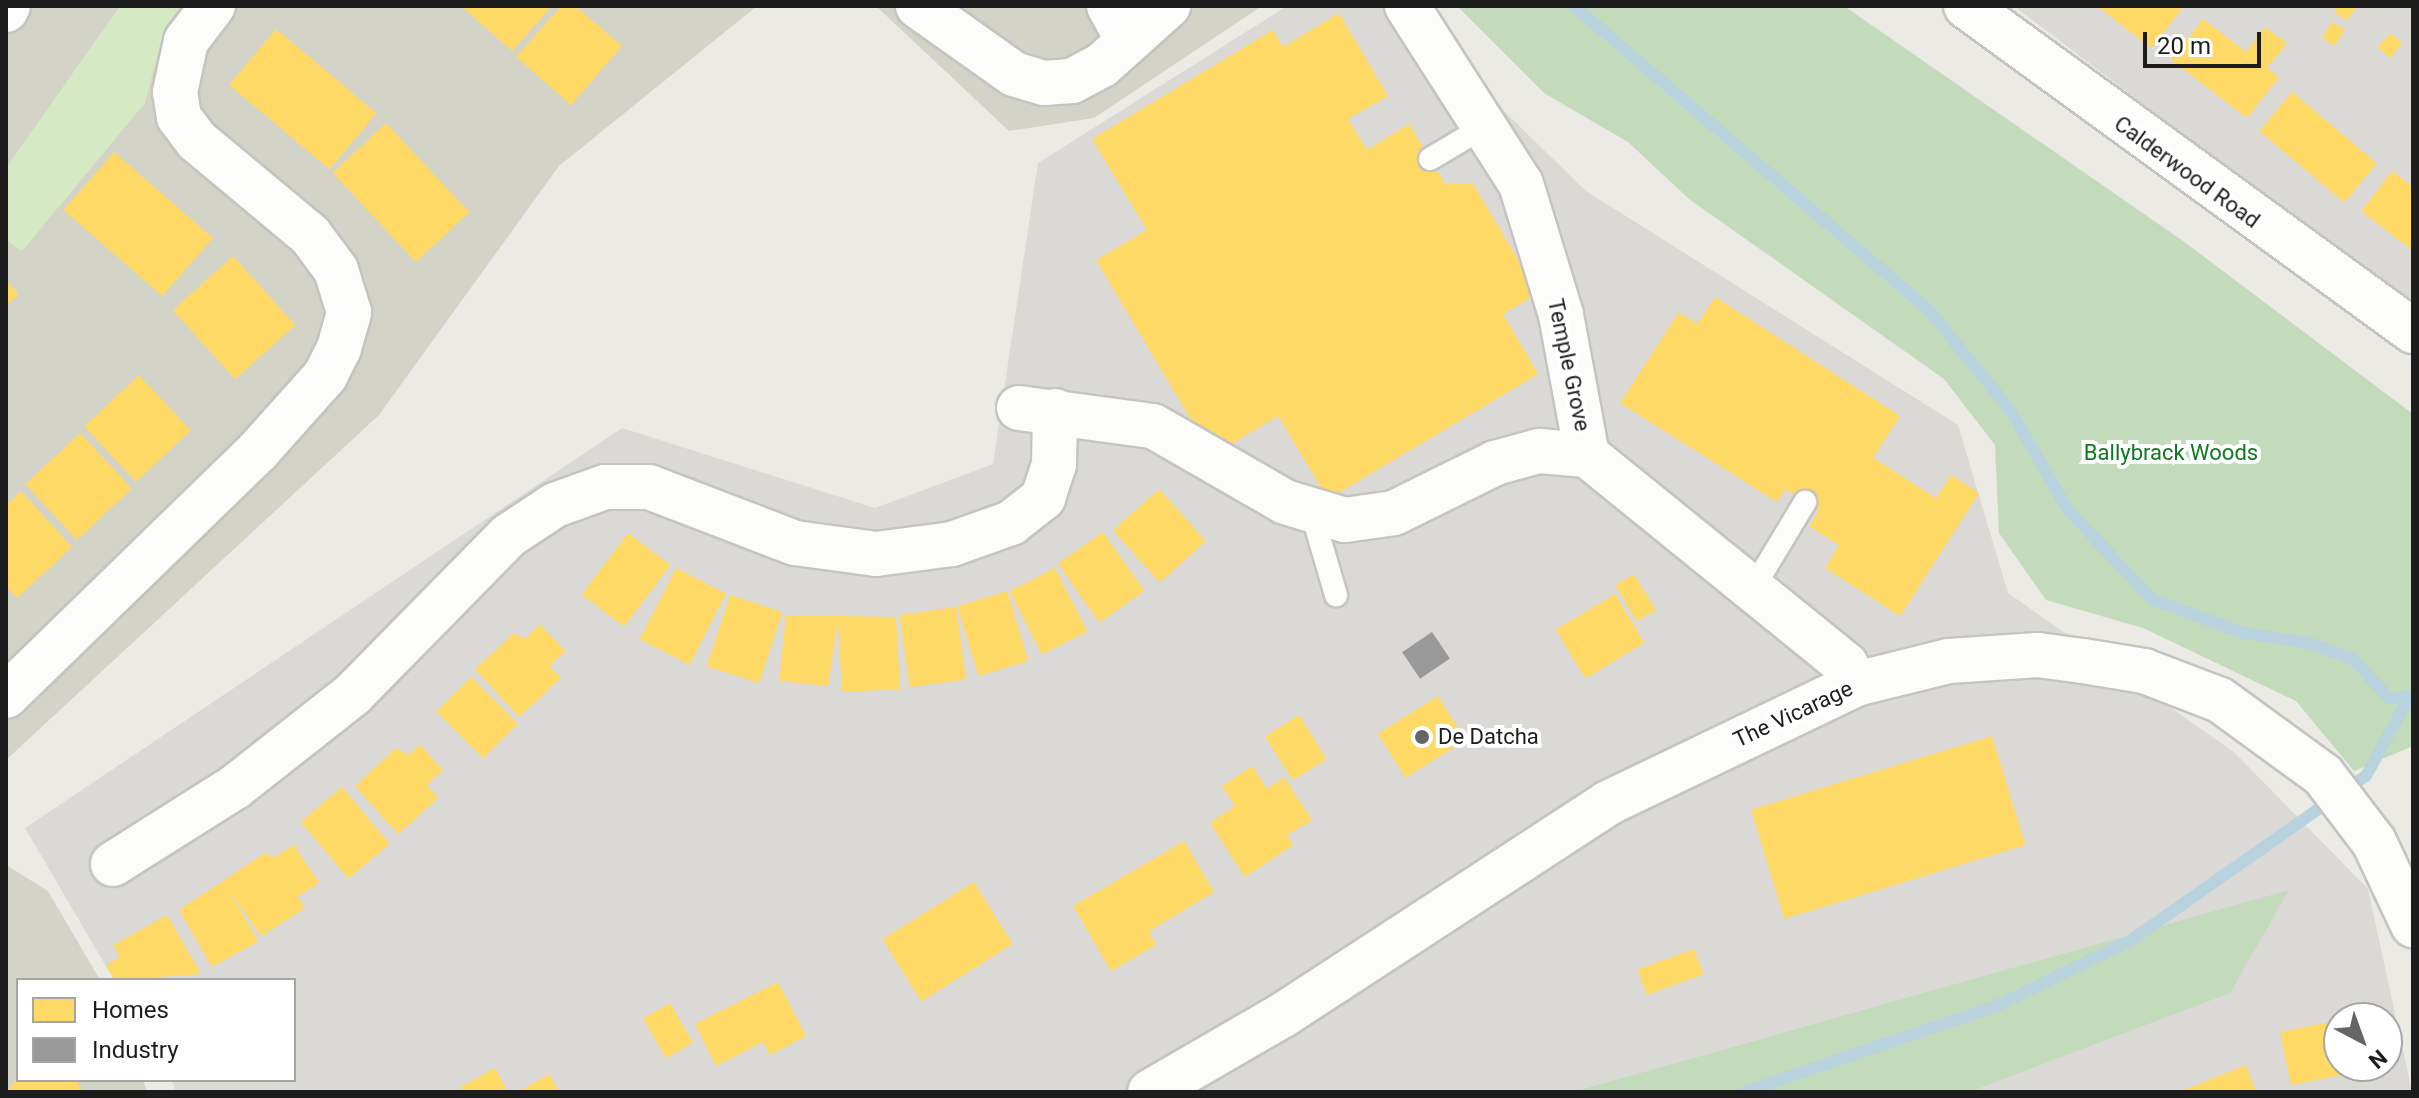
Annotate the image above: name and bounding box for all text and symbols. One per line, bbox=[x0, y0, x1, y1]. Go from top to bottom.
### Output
scale bar bbox=[2147, 16, 2265, 66]
text: 20 m bbox=[2157, 32, 2211, 60]
street label: Calderwood Road bbox=[2109, 110, 2265, 234]
street label: Temple Grove bbox=[1542, 296, 1596, 434]
park label: Ballybrack Woods bbox=[2084, 440, 2258, 466]
street label: The Vicarage bbox=[1729, 675, 1857, 753]
place label: De Datcha bbox=[1438, 724, 1539, 750]
marker: De Datcha bbox=[1413, 728, 1431, 746]
legend bbox=[16, 978, 296, 1082]
text: Homes bbox=[92, 996, 169, 1024]
north arrow bbox=[2323, 1002, 2403, 1082]
text: Industry bbox=[92, 1036, 178, 1064]
text: N bbox=[2364, 1044, 2392, 1074]

